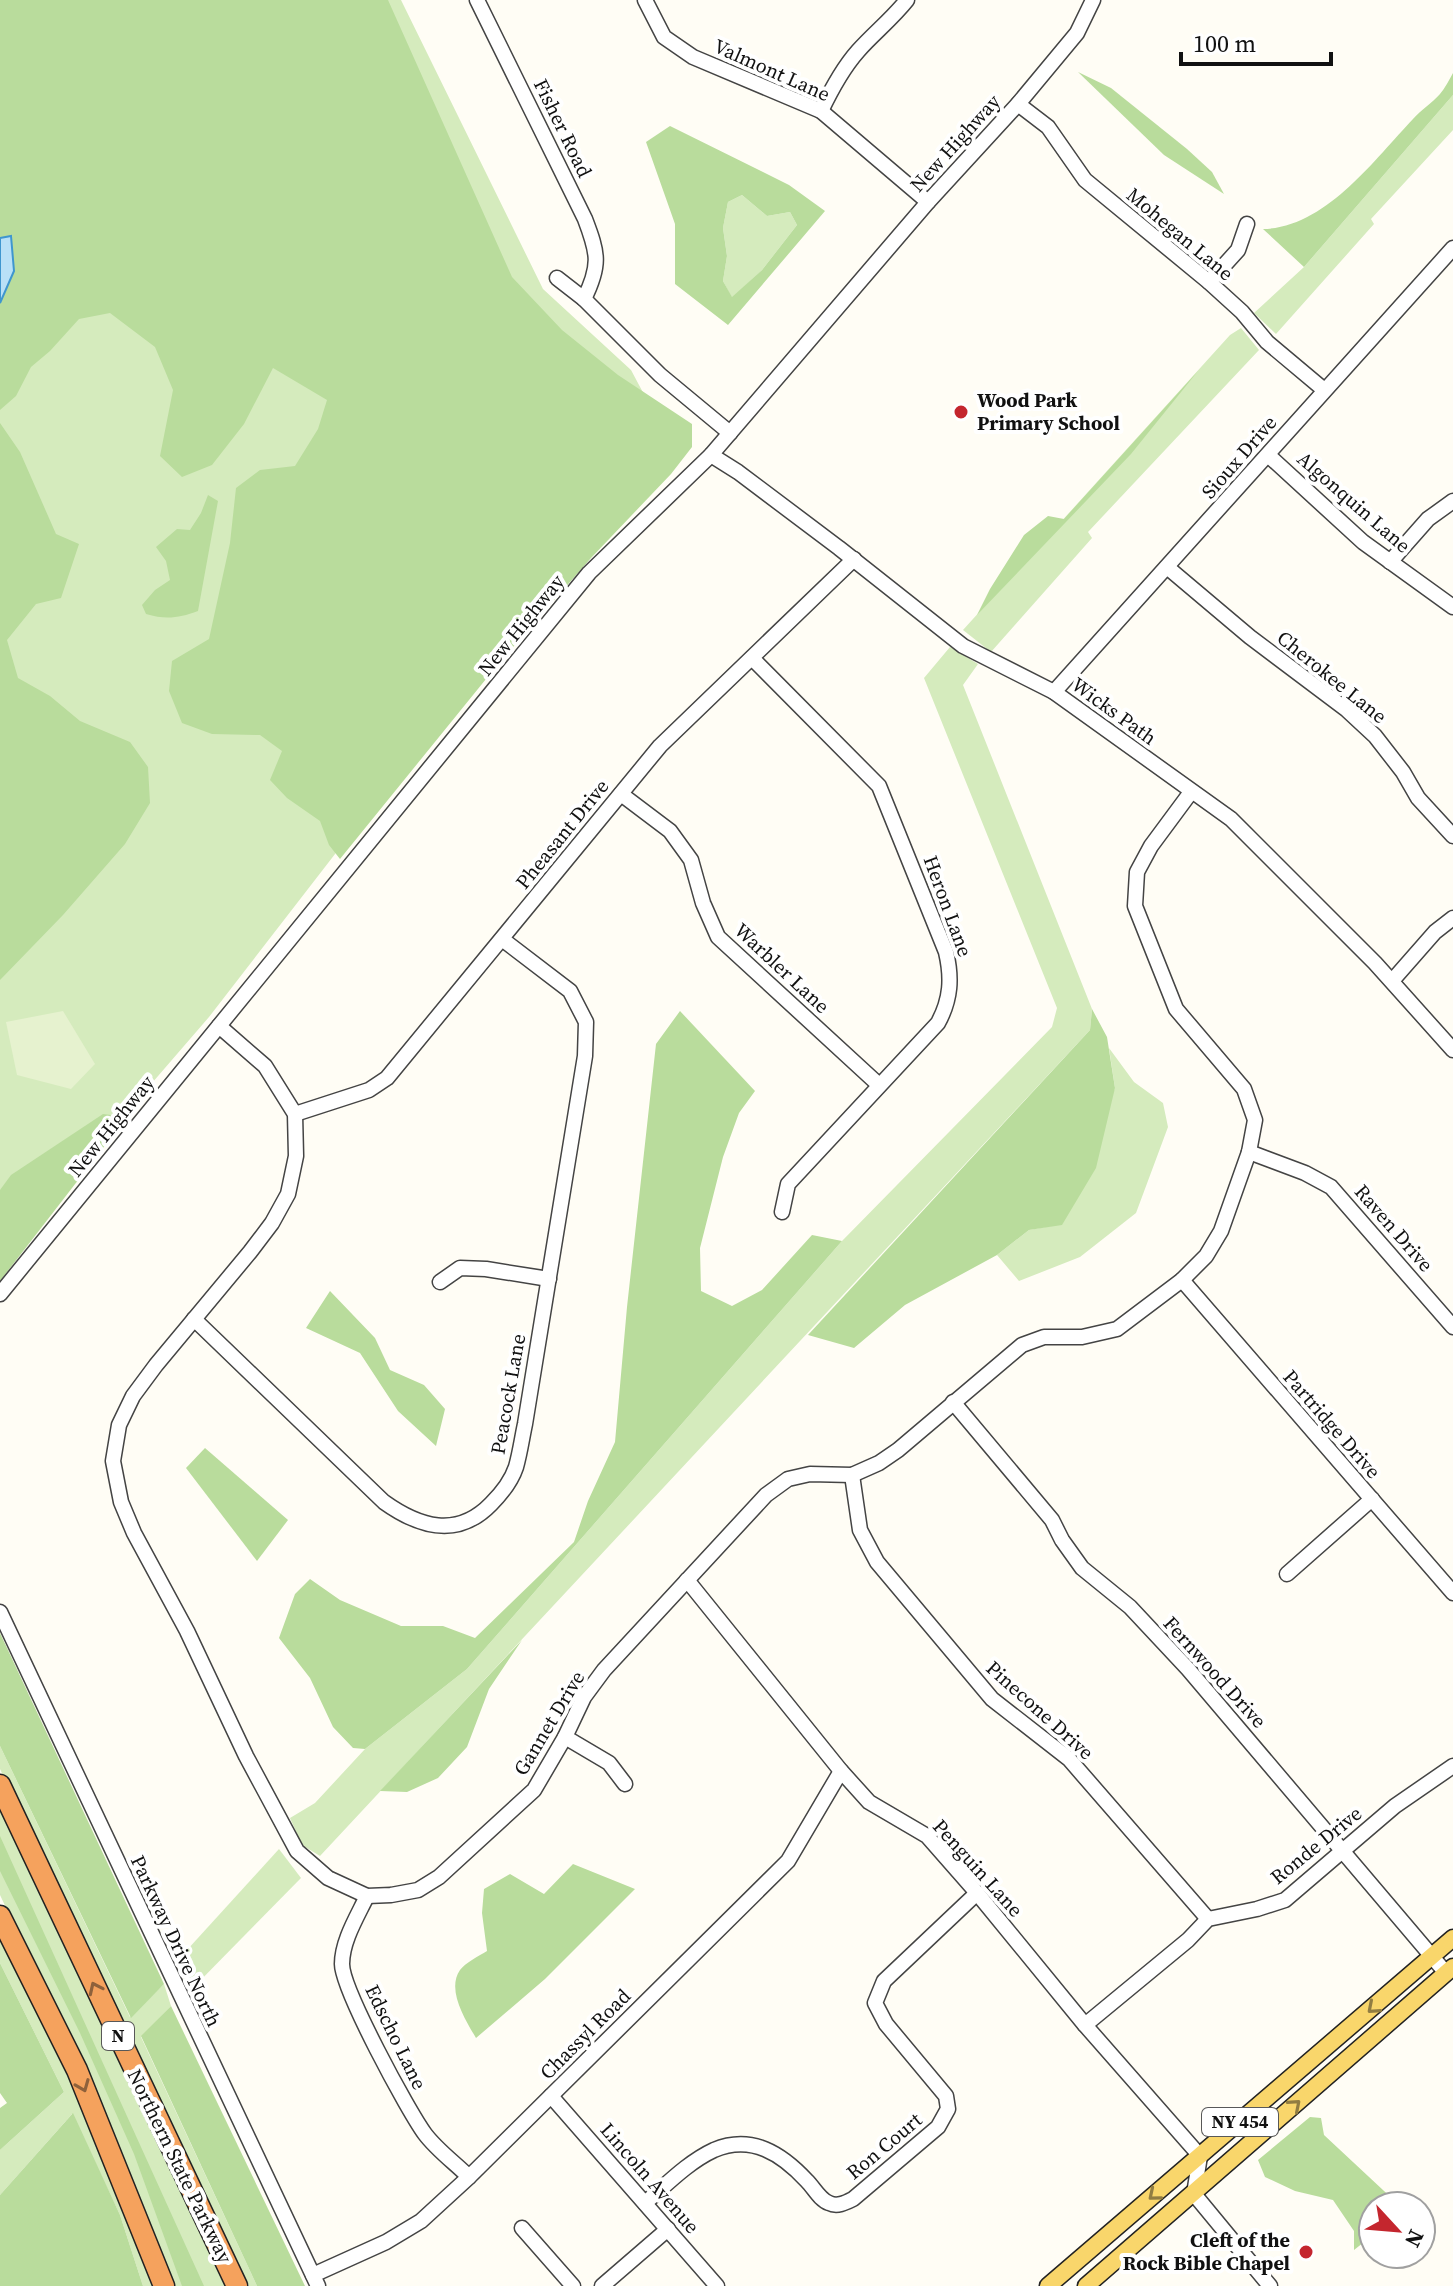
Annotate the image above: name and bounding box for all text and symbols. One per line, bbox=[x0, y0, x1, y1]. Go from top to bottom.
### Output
scale bar bbox=[1181, 16, 1331, 66]
text: 100 m bbox=[1193, 27, 1256, 60]
street label: Valmont Lane bbox=[709, 32, 835, 108]
street label: Fisher Road bbox=[527, 74, 599, 183]
street label: New Highway bbox=[903, 87, 1007, 198]
street label: Mohegan Lane bbox=[1121, 181, 1239, 287]
place label: Wood Park Primary School bbox=[977, 386, 1120, 437]
marker: Wood Park Primary School bbox=[952, 403, 970, 421]
street label: Sioux Drive bbox=[1195, 409, 1283, 505]
street label: Algonquin Lane bbox=[1291, 445, 1417, 559]
street label: New Highway bbox=[471, 568, 571, 682]
street label: Cherokee Lane bbox=[1271, 624, 1393, 730]
street label: Wicks Path bbox=[1066, 671, 1162, 751]
street label: Pheasant Drive bbox=[509, 773, 615, 895]
street label: Heron Lane bbox=[917, 851, 979, 961]
street label: Warbler Lane bbox=[728, 916, 836, 1020]
street label: New Highway bbox=[61, 1069, 161, 1183]
street label: Raven Drive bbox=[1348, 1178, 1440, 1278]
street label: Peacock Lane bbox=[484, 1332, 532, 1456]
street label: Partridge Drive bbox=[1277, 1363, 1387, 1485]
street label: Fernwood Drive bbox=[1157, 1610, 1273, 1734]
street label: Pinecone Drive bbox=[980, 1654, 1100, 1766]
street label: Gannet Drive bbox=[507, 1665, 591, 1781]
street label: Ronde Drive bbox=[1264, 1799, 1368, 1891]
street label: Penguin Lane bbox=[927, 1813, 1029, 1923]
street label: Parkway Drive North bbox=[124, 1851, 228, 2031]
street label: Edscho Lane bbox=[359, 1980, 433, 2094]
one-way arrow bbox=[89, 1982, 105, 1997]
street label: Chassyl Road bbox=[533, 1982, 637, 2086]
one-way arrow bbox=[1367, 1998, 1382, 2013]
road number: N bbox=[102, 2022, 134, 2050]
street label: Northern State Parkway bbox=[121, 2064, 240, 2268]
one-way arrow bbox=[74, 2078, 90, 2092]
one-way arrow bbox=[1286, 2101, 1301, 2115]
street label: Ron Court bbox=[840, 2106, 928, 2186]
road number: NY 454 bbox=[1202, 2108, 1278, 2136]
street label: Lincoln Avenue bbox=[594, 2116, 706, 2240]
one-way arrow bbox=[1148, 2185, 1163, 2200]
north arrow bbox=[1357, 2190, 1437, 2270]
text: N bbox=[1398, 2225, 1432, 2253]
place label: Cleft of the Rock Bible Chapel bbox=[1123, 2226, 1290, 2277]
marker: Cleft of the Rock Bible Chapel bbox=[1297, 2243, 1315, 2261]

